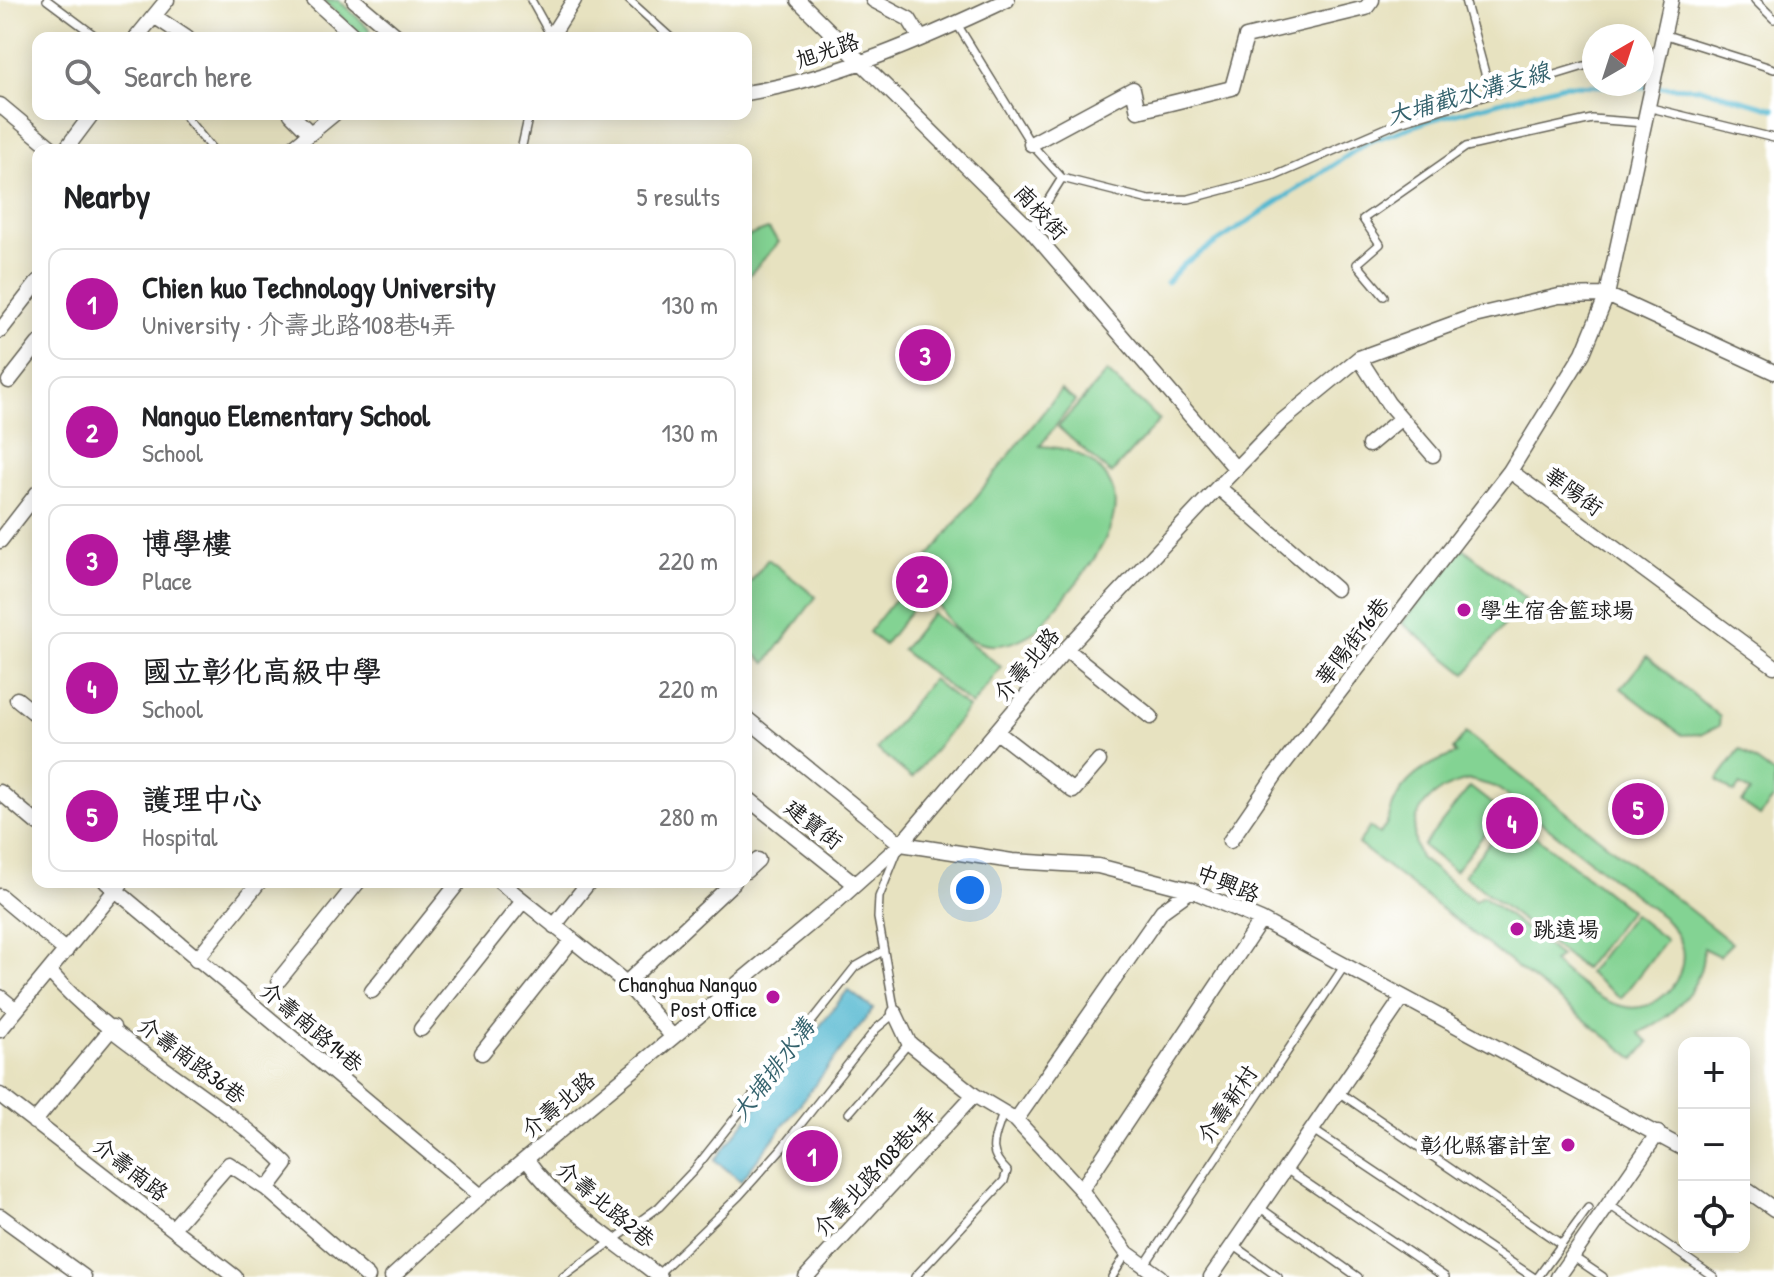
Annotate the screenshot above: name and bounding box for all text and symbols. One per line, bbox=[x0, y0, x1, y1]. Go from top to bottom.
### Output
north arrow bbox=[1582, 24, 1654, 96]
street label: 旭光路 bbox=[791, 25, 863, 75]
search box bbox=[32, 32, 752, 120]
icon: search bbox=[60, 54, 104, 98]
water label: 大埔截水溝支線 bbox=[1383, 54, 1555, 132]
text: Search here bbox=[124, 56, 252, 96]
text: Nearby bbox=[64, 173, 150, 219]
street label: 南校街 bbox=[1008, 178, 1074, 246]
text: 5 results bbox=[636, 179, 720, 214]
text: Chien kuo Technology University bbox=[142, 267, 496, 307]
text: 1 bbox=[87, 287, 97, 322]
text: 130 m bbox=[662, 287, 718, 322]
text: University · 介壽北路108巷4弄 bbox=[142, 307, 456, 342]
pin: 3 bbox=[899, 325, 951, 385]
text: Nanguo Elementary School bbox=[142, 395, 430, 435]
text: 2 bbox=[86, 415, 98, 450]
text: 130 m bbox=[662, 415, 718, 450]
text: School bbox=[142, 435, 203, 470]
street label: 華陽街 bbox=[1538, 459, 1610, 523]
text: 博學樓 bbox=[142, 523, 232, 563]
text: 3 bbox=[86, 543, 98, 578]
text: 220 m bbox=[658, 543, 718, 578]
pin: 2 bbox=[896, 552, 948, 612]
text: Place bbox=[142, 563, 192, 598]
street label: 華陽街16巷 bbox=[1308, 590, 1396, 692]
place label: 學生宿舍籃球場 bbox=[1480, 595, 1634, 625]
marker: 學生宿舍籃球場 bbox=[1455, 601, 1473, 619]
street label: 介壽北路 bbox=[986, 621, 1066, 707]
text: 國立彰化高級中學 bbox=[142, 651, 382, 691]
text: 4 bbox=[87, 671, 97, 706]
text: 220 m bbox=[658, 671, 718, 706]
text: School bbox=[142, 691, 203, 726]
text: 護理中心 bbox=[142, 779, 262, 819]
pin: 5 bbox=[1612, 779, 1664, 839]
street label: 建寶街 bbox=[779, 792, 849, 856]
pin: 4 bbox=[1486, 793, 1538, 853]
text: 5 bbox=[87, 799, 98, 834]
text: 280 m bbox=[659, 799, 718, 834]
text: Hospital bbox=[142, 819, 218, 854]
street label: 中興路 bbox=[1192, 857, 1264, 909]
your location bbox=[950, 870, 990, 910]
place label: 跳遠場 bbox=[1533, 914, 1599, 944]
marker: 跳遠場 bbox=[1508, 920, 1526, 938]
place label: Changhua Nanguo Post Office bbox=[618, 969, 757, 1024]
street label: 介壽南路14巷 bbox=[254, 975, 370, 1079]
marker: Changhua Nanguo Post Office bbox=[764, 988, 782, 1006]
street label: 介壽南路36巷 bbox=[132, 1009, 252, 1111]
water label: 大埔排水溝 bbox=[723, 1010, 822, 1127]
map controls bbox=[1678, 1037, 1750, 1253]
button: + bbox=[1678, 1037, 1750, 1109]
street label: 介壽新村 bbox=[1190, 1059, 1264, 1149]
street label: 介壽北路 bbox=[515, 1064, 601, 1144]
street label: 介壽北路108巷4弄 bbox=[807, 1101, 941, 1241]
button: − bbox=[1678, 1109, 1750, 1181]
pin: 1 bbox=[786, 1126, 838, 1186]
street label: 介壽南路 bbox=[87, 1130, 175, 1208]
place label: 彰化縣審計室 bbox=[1420, 1130, 1552, 1160]
marker: 彰化縣審計室 bbox=[1559, 1136, 1577, 1154]
street label: 介壽北路2巷 bbox=[550, 1154, 662, 1254]
button: locate bbox=[1678, 1181, 1750, 1253]

